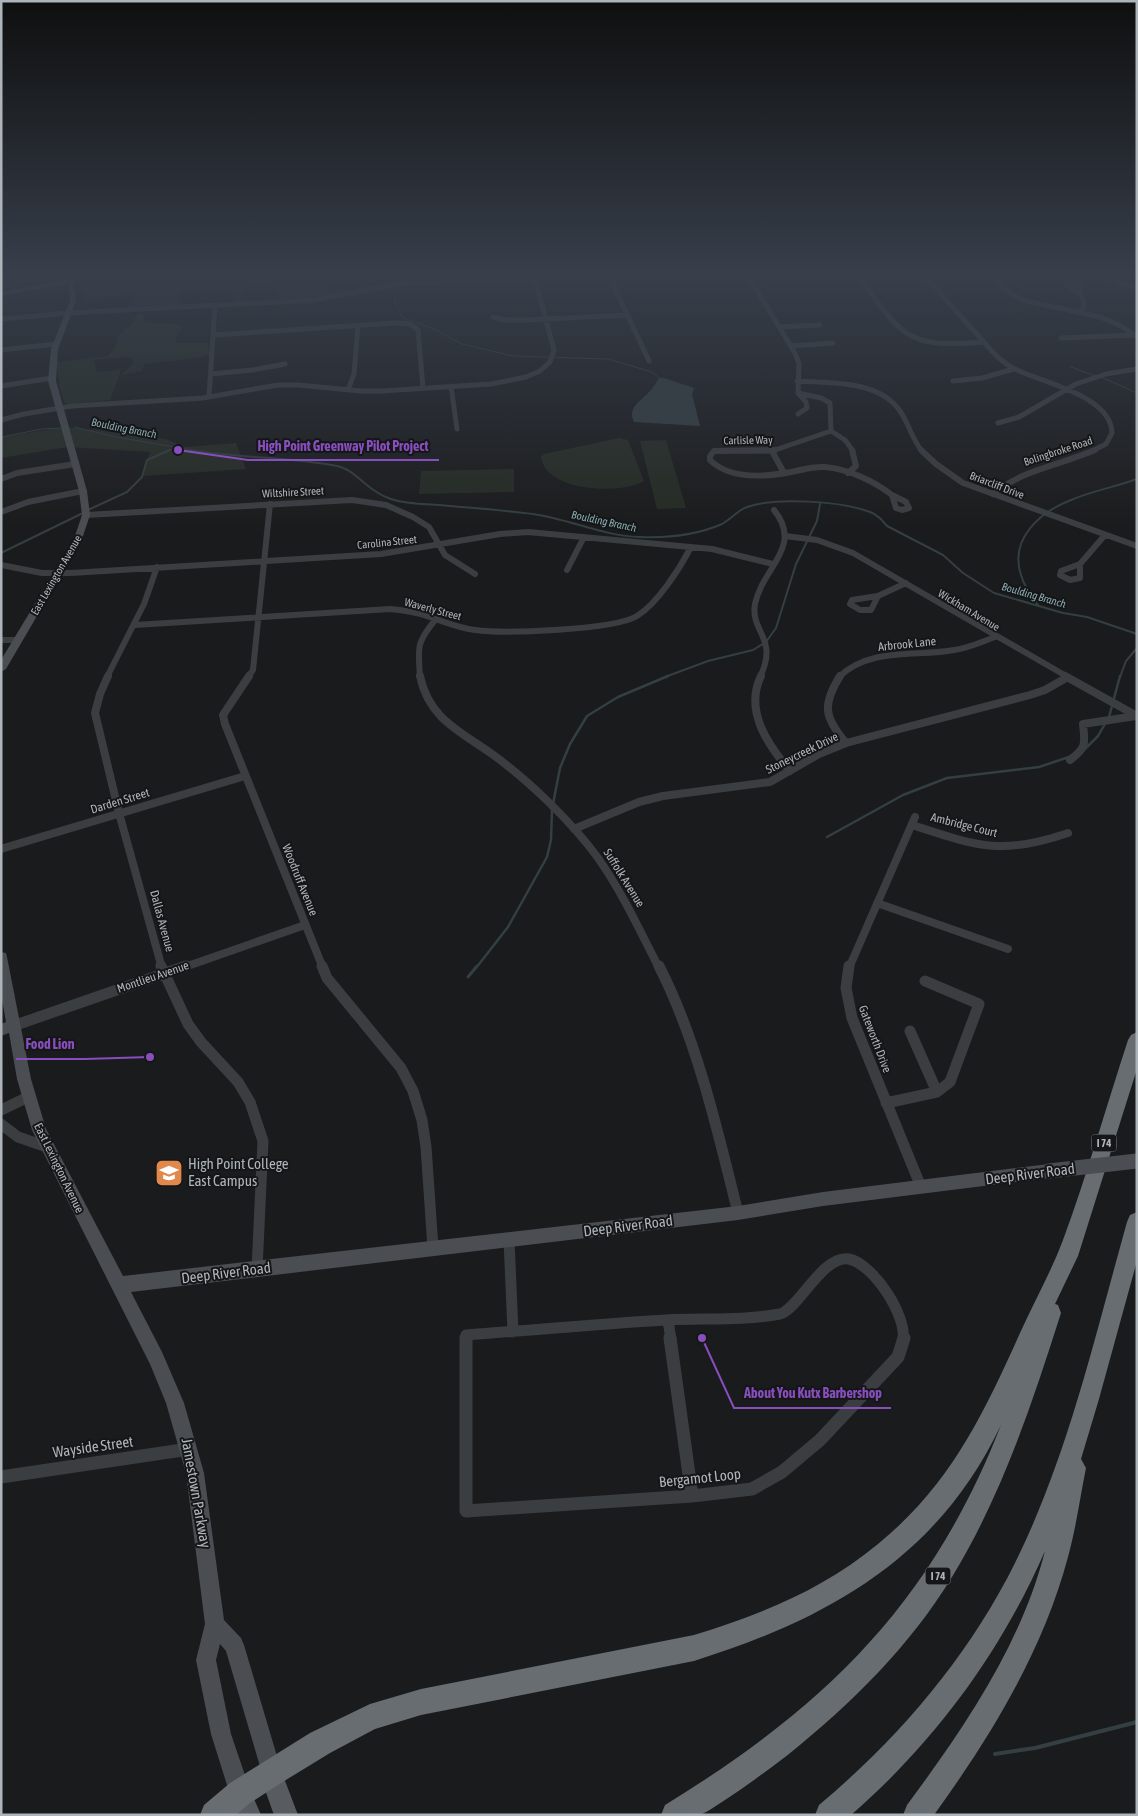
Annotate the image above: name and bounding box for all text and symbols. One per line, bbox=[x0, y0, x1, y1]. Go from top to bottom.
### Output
water label: Boulding Branch bbox=[90, 416, 158, 440]
callout: High Point Greenway Pilot Project bbox=[248, 431, 439, 460]
street label: Carlisle Way bbox=[723, 434, 773, 446]
street label: Bolingbroke Road bbox=[1022, 434, 1094, 468]
text: High Point Greenway Pilot Project bbox=[257, 438, 429, 454]
street label: Briarcliff Drive bbox=[968, 469, 1026, 501]
street label: Wiltshire Street bbox=[262, 484, 324, 500]
water label: Boulding Branch bbox=[570, 508, 638, 534]
street label: East Lexington Avenue bbox=[28, 533, 84, 617]
street label: Carolina Street bbox=[357, 533, 417, 551]
water label: Boulding Branch bbox=[1001, 580, 1068, 610]
street label: Wickham Avenue bbox=[936, 587, 1002, 633]
street label: Waverly Street bbox=[403, 596, 463, 622]
street label: Arbrook Lane bbox=[877, 634, 937, 654]
street label: Stoneycreek Drive bbox=[763, 729, 841, 777]
street label: Darden Street bbox=[89, 785, 152, 817]
street label: Ambridge Court bbox=[929, 810, 999, 840]
street label: Woodruff Avenue bbox=[279, 842, 321, 918]
street label: Suffolk Avenue bbox=[600, 846, 648, 910]
street label: Dallas Avenue bbox=[147, 889, 177, 953]
street label: Montlieu Avenue bbox=[115, 958, 191, 996]
street label: Gateworth Drive bbox=[856, 1003, 894, 1075]
callout: Food Lion bbox=[16, 1030, 85, 1059]
text: Food Lion bbox=[25, 1036, 75, 1052]
street label: East Lexington Avenue bbox=[31, 1121, 87, 1215]
road number: I 74 bbox=[1092, 1134, 1116, 1152]
place label: High Point College East Campus bbox=[188, 1155, 289, 1189]
school or university icon: High Point College East Campus bbox=[154, 1158, 184, 1188]
street label: Deep River Road bbox=[984, 1160, 1076, 1187]
street label: Deep River Road bbox=[582, 1212, 674, 1239]
street label: Deep River Road bbox=[180, 1259, 272, 1286]
callout: About You Kutx Barbershop bbox=[734, 1379, 891, 1408]
text: About You Kutx Barbershop bbox=[743, 1385, 882, 1401]
street label: Wayside Street bbox=[52, 1432, 134, 1461]
street label: Jamestown Parkway bbox=[178, 1437, 215, 1549]
street label: Bergamot Loop bbox=[658, 1465, 742, 1490]
road number: I 74 bbox=[926, 1568, 950, 1584]

